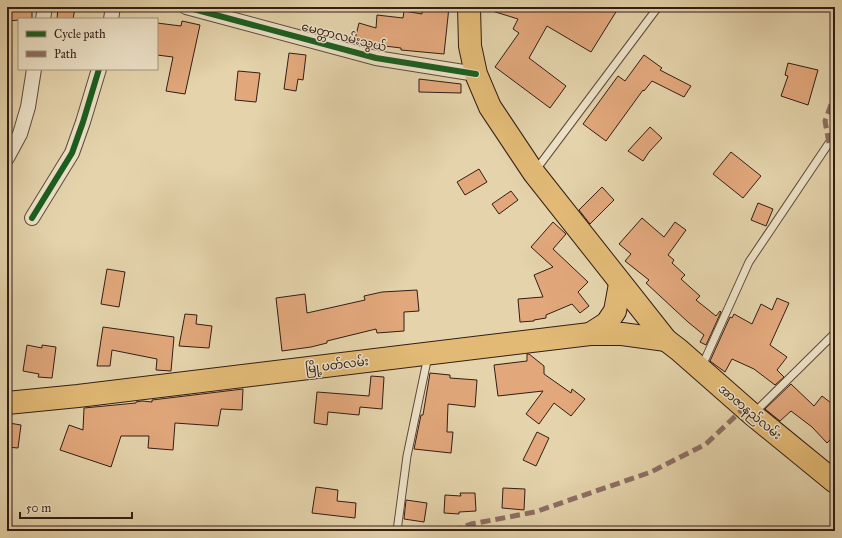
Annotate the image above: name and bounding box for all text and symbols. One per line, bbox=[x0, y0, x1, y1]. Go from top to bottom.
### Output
legend bbox=[18, 18, 158, 70]
street label: မေတ္တာလမ်းသွယ် bbox=[299, 18, 389, 57]
text: Cycle path bbox=[54, 27, 106, 41]
text: Path bbox=[54, 47, 77, 61]
street label: မြို့ပတ်လမ်း bbox=[304, 352, 370, 379]
street label: အာဇာနည်လမ်း bbox=[714, 380, 786, 445]
scale bar bbox=[20, 494, 132, 520]
text: 50 m bbox=[26, 501, 51, 515]

